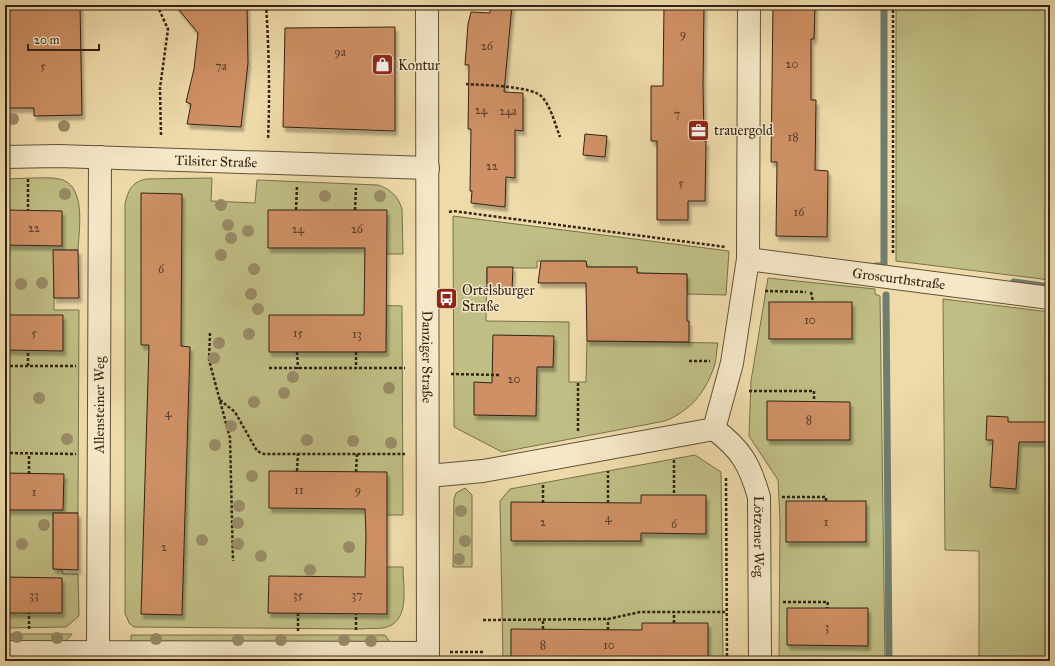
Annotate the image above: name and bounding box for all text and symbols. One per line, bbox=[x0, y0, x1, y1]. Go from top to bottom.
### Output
scale bar bbox=[28, 26, 99, 52]
house number: 9 bbox=[680, 27, 686, 41]
text: 20 m bbox=[34, 33, 60, 47]
house number: 26 bbox=[481, 39, 494, 53]
house number: 9a bbox=[334, 45, 347, 59]
shop icon: Kontur bbox=[370, 52, 396, 78]
place label: Kontur bbox=[398, 57, 441, 74]
house number: 20 bbox=[786, 57, 798, 71]
house number: 5 bbox=[40, 59, 46, 73]
house number: 7a bbox=[215, 59, 228, 73]
house number: 24 bbox=[475, 103, 488, 117]
house number: 24a bbox=[499, 104, 518, 118]
house number: 7 bbox=[674, 107, 680, 121]
office icon: trauergold bbox=[685, 117, 711, 143]
place label: trauergold bbox=[714, 122, 773, 139]
house number: 18 bbox=[787, 130, 799, 144]
street label: Tilsiter Straße bbox=[174, 151, 258, 171]
house number: 22 bbox=[486, 159, 498, 173]
house number: 5 bbox=[678, 176, 684, 190]
house number: 16 bbox=[794, 205, 805, 219]
house number: 22 bbox=[28, 221, 40, 235]
house number: 24 bbox=[292, 222, 305, 236]
house number: 26 bbox=[351, 222, 364, 236]
house number: 6 bbox=[158, 262, 165, 276]
street label: Groscurthstraße bbox=[851, 264, 946, 293]
place label: Ortelsburger Straße bbox=[462, 282, 535, 315]
bus stop icon: Ortelsburger Straße bbox=[434, 285, 460, 311]
street label: Danziger Straße bbox=[419, 311, 436, 404]
house number: 10 bbox=[804, 313, 816, 327]
house number: 5 bbox=[31, 326, 37, 340]
house number: 15 bbox=[293, 326, 304, 340]
house number: 13 bbox=[352, 327, 362, 341]
street label: Allensteiner Weg bbox=[90, 356, 108, 455]
house number: 20 bbox=[508, 372, 520, 386]
house number: 4 bbox=[165, 406, 172, 420]
house number: 8 bbox=[806, 413, 812, 427]
house number: 11 bbox=[294, 483, 304, 497]
house number: 9 bbox=[355, 483, 361, 497]
house number: 1 bbox=[32, 485, 37, 499]
street label: Lötzener Weg bbox=[750, 496, 768, 578]
house number: 4 bbox=[605, 511, 612, 525]
house number: 2 bbox=[540, 515, 546, 529]
house number: 1 bbox=[824, 515, 829, 529]
house number: 6 bbox=[671, 517, 678, 531]
house number: 2 bbox=[161, 540, 167, 554]
house number: 33 bbox=[29, 588, 39, 602]
house number: 35 bbox=[293, 588, 304, 602]
house number: 37 bbox=[351, 588, 363, 602]
house number: 3 bbox=[825, 620, 830, 634]
house number: 8 bbox=[540, 638, 546, 652]
house number: 10 bbox=[603, 638, 615, 652]

